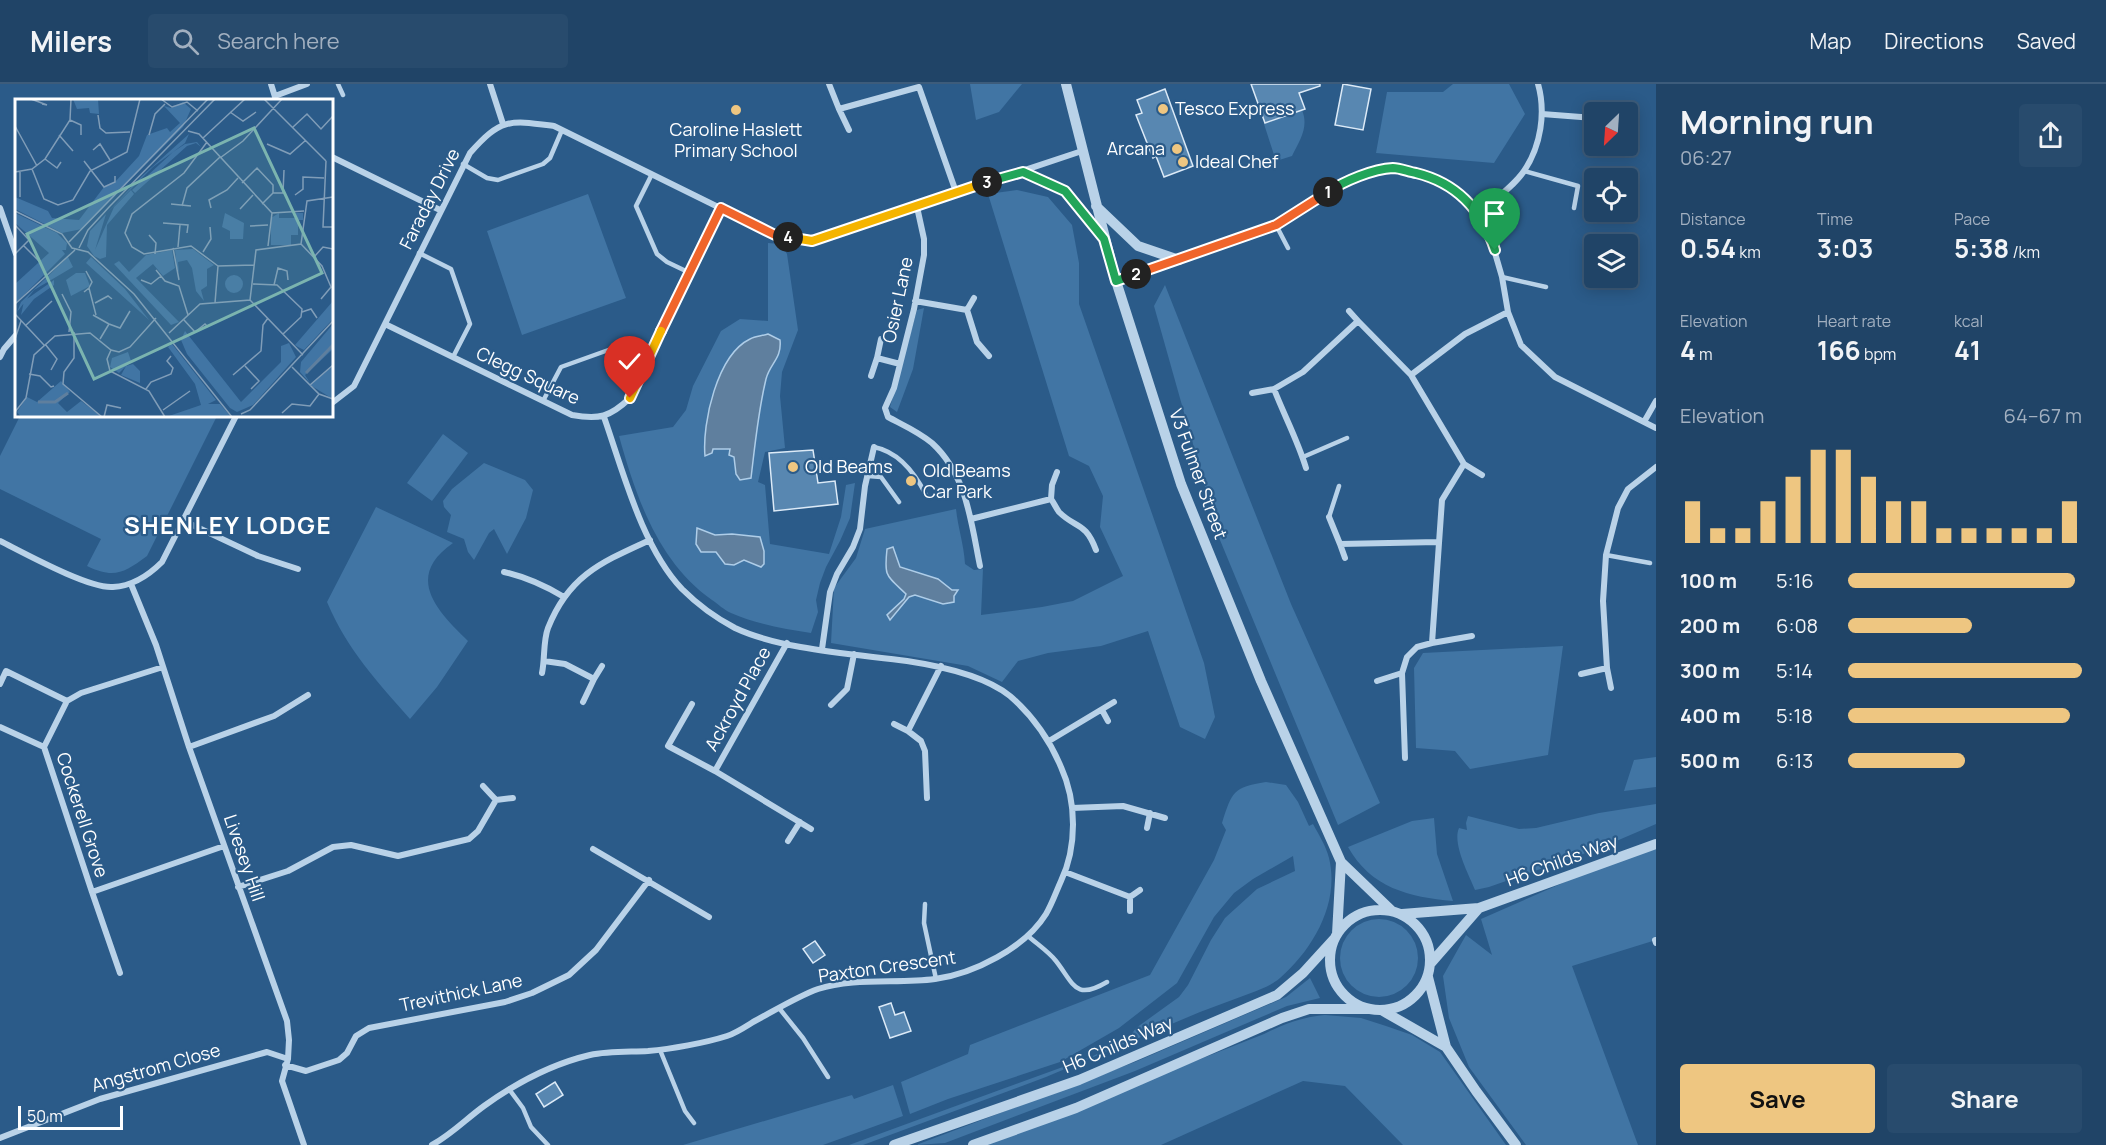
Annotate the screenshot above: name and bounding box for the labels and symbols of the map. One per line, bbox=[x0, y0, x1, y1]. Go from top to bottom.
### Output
place label: Tesco Express bbox=[1175, 96, 1294, 120]
inset map bbox=[15, 99, 333, 417]
marker: Tesco Express bbox=[1156, 102, 1170, 116]
north arrow bbox=[1584, 102, 1638, 156]
marker: Caroline Haslett Primary School bbox=[729, 103, 743, 117]
place label: Caroline Haslett Primary School bbox=[670, 117, 802, 162]
place label: Arcana bbox=[1107, 136, 1165, 160]
marker: Arcana bbox=[1170, 142, 1184, 156]
street label: Faraday Drive bbox=[393, 144, 465, 253]
place label: Ideal Chef bbox=[1195, 149, 1279, 173]
marker: Ideal Chef bbox=[1176, 155, 1190, 169]
pin: 3 bbox=[972, 167, 1002, 197]
pin: 1 bbox=[1313, 177, 1343, 207]
pin bbox=[1469, 188, 1520, 250]
pin: 4 bbox=[773, 222, 803, 252]
street label: Osier Lane bbox=[876, 254, 918, 345]
pin: 2 bbox=[1121, 259, 1151, 289]
pin bbox=[604, 336, 655, 398]
street label: Clegg Square bbox=[473, 341, 584, 410]
street label: V3 Fulmer Street bbox=[1164, 405, 1234, 542]
place label: Old Beams bbox=[805, 454, 893, 478]
place label: Old Beams Car Park bbox=[923, 458, 1011, 503]
marker: Old Beams bbox=[786, 460, 800, 474]
marker: Old Beams Car Park bbox=[904, 474, 918, 488]
district label: SHENLEY LODGE bbox=[124, 508, 332, 541]
street label: Ackroyd Place bbox=[699, 642, 776, 755]
street label: Cockerell Grove bbox=[51, 749, 114, 880]
street label: Livesey Hill bbox=[219, 811, 271, 904]
street label: H6 Childs Way bbox=[1502, 828, 1622, 891]
street label: Paxton Crescent bbox=[816, 944, 957, 988]
street label: Trevithick Lane bbox=[397, 967, 524, 1017]
street label: H6 Childs Way bbox=[1059, 1010, 1177, 1078]
street label: Angstrom Close bbox=[89, 1037, 223, 1097]
scale bar bbox=[18, 1103, 123, 1130]

